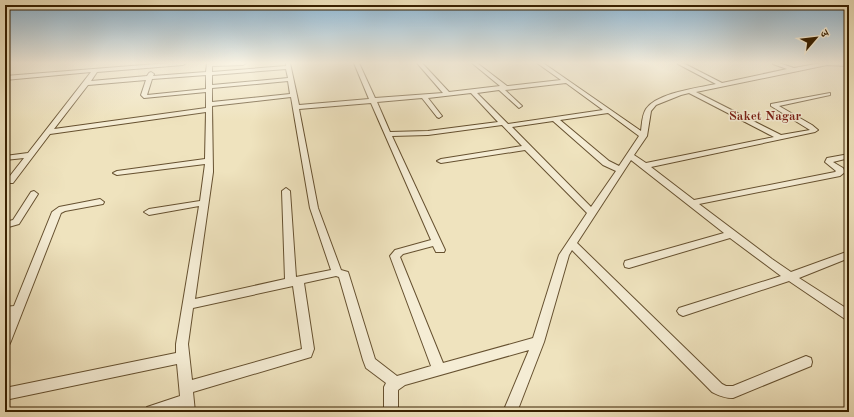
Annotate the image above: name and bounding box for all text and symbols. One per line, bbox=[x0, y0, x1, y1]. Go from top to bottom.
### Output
north arrow bbox=[796, 18, 836, 58]
text: उ bbox=[817, 28, 830, 40]
district label: Saket Nagar bbox=[729, 110, 802, 123]

